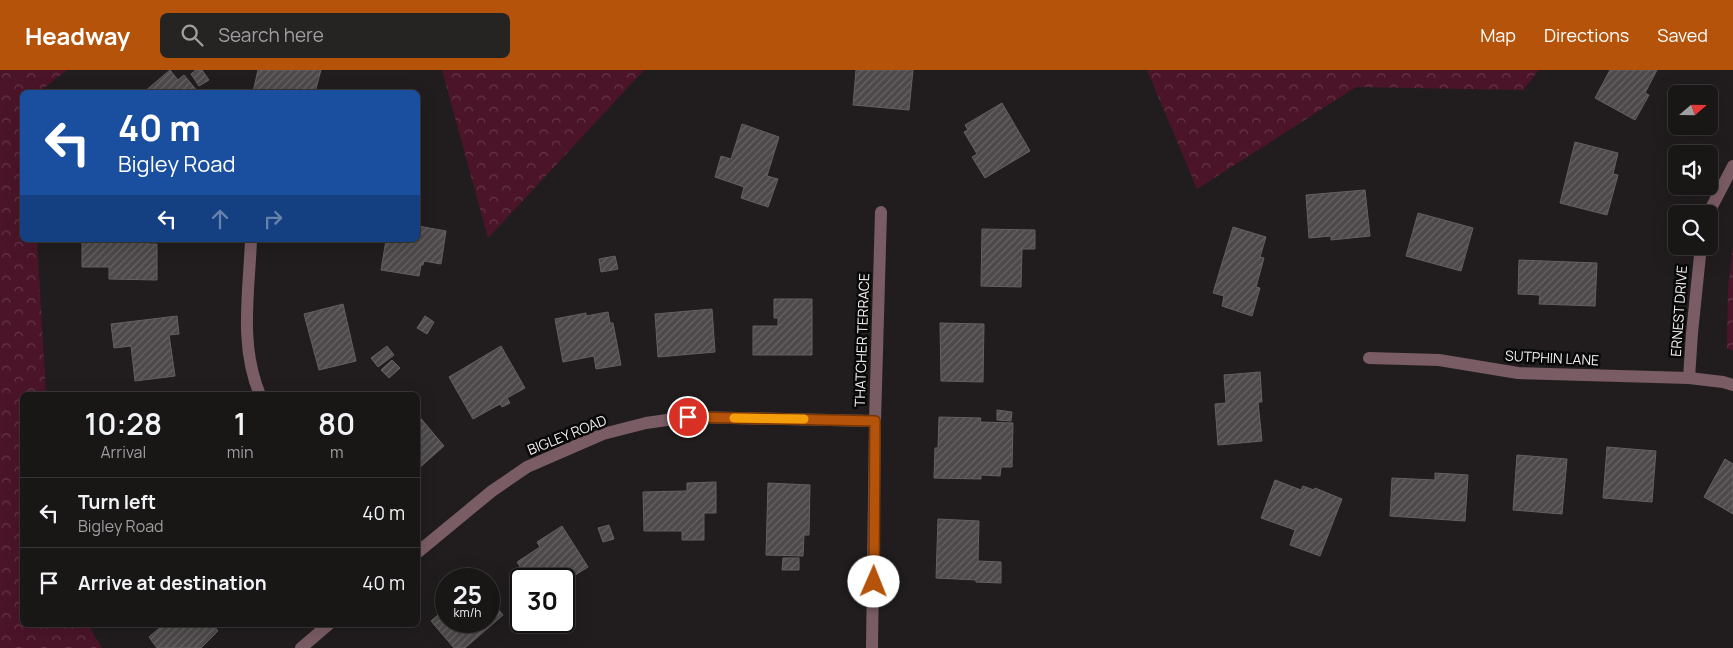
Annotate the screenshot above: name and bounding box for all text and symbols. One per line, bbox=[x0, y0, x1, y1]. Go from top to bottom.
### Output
search box bbox=[160, 13, 510, 58]
text: Headway bbox=[25, 19, 130, 52]
icon: search bbox=[178, 21, 206, 49]
text: Search here bbox=[218, 22, 324, 48]
text: Map bbox=[1480, 23, 1516, 47]
text: Directions bbox=[1544, 23, 1629, 47]
text: Saved bbox=[1657, 23, 1708, 47]
north arrow bbox=[1668, 85, 1718, 135]
map controls bbox=[1668, 85, 1718, 255]
text: 40 m bbox=[118, 104, 201, 152]
icon: left bbox=[35, 110, 100, 175]
button: sound bbox=[1668, 145, 1718, 195]
text: Bigley Road bbox=[118, 149, 236, 179]
icon: left bbox=[153, 205, 181, 233]
icon: ahead bbox=[206, 205, 234, 233]
icon: right bbox=[259, 205, 287, 233]
button: search bbox=[1668, 205, 1718, 255]
street label: ERNEST DRIVE bbox=[1666, 265, 1691, 357]
street label: THATCHER TERRACE bbox=[850, 273, 873, 407]
street label: SUTPHIN LANE bbox=[1505, 346, 1600, 369]
pin bbox=[667, 396, 709, 438]
text: 10:28 bbox=[85, 403, 162, 444]
text: 1 bbox=[234, 403, 246, 444]
text: 80 bbox=[318, 403, 355, 444]
icon: arrive bbox=[674, 403, 702, 431]
street label: BIGLEY ROAD bbox=[524, 410, 609, 459]
text: Arrival bbox=[100, 441, 146, 463]
text: min bbox=[227, 441, 253, 463]
text: m bbox=[330, 441, 344, 463]
text: Turn left bbox=[78, 489, 156, 515]
icon: left bbox=[35, 499, 63, 527]
text: 40 m bbox=[362, 500, 405, 526]
text: Bigley Road bbox=[78, 515, 164, 537]
position arrow bbox=[847, 555, 899, 607]
speed limit sign: 30 bbox=[510, 568, 575, 633]
icon: arrive bbox=[35, 569, 63, 597]
text: Arrive at destination bbox=[78, 570, 267, 596]
text: 40 m bbox=[362, 570, 405, 596]
text: 25 bbox=[453, 577, 482, 612]
text: km/h bbox=[454, 604, 481, 621]

